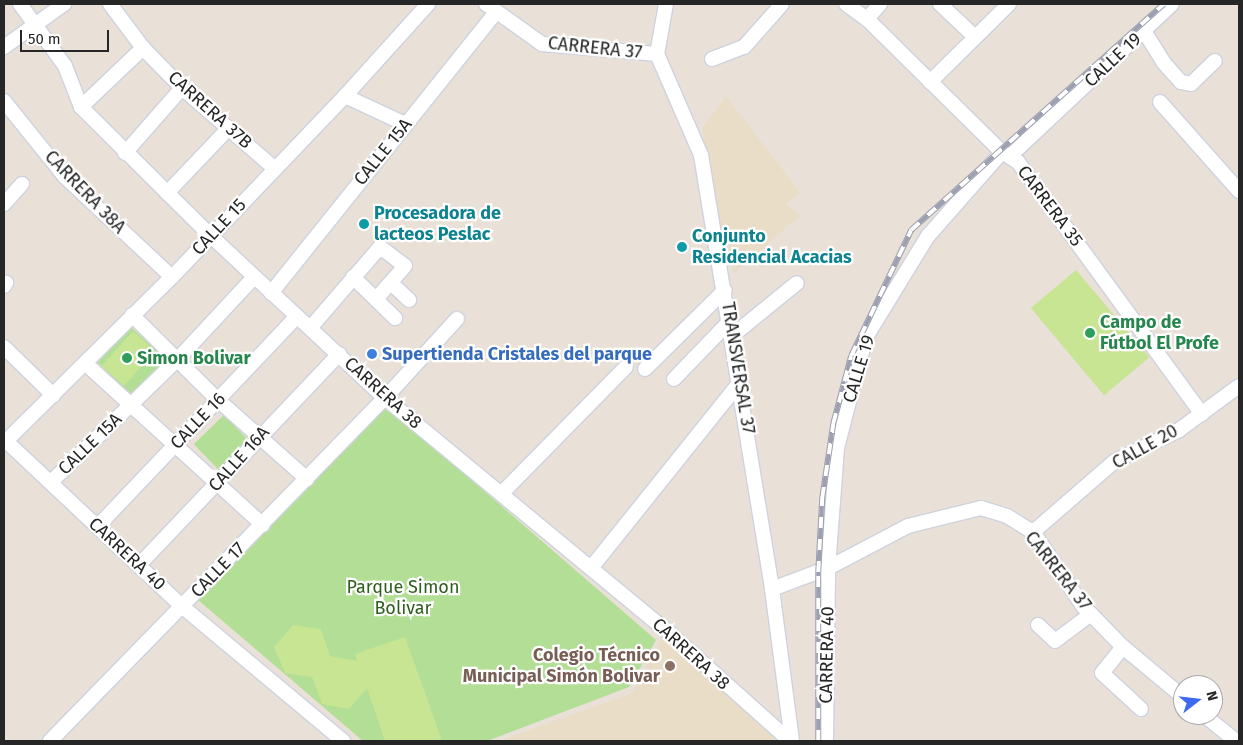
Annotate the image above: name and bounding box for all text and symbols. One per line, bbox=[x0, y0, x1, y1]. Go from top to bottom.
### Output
scale bar bbox=[22, 20, 111, 52]
street label: CALLE 19 bbox=[1080, 28, 1146, 92]
text: 50 m bbox=[28, 30, 61, 48]
street label: CARRERA 37 bbox=[547, 32, 643, 64]
street label: CARRERA 37B bbox=[164, 67, 256, 153]
street label: CALLE 15A bbox=[349, 114, 417, 190]
street label: CARRERA 38A bbox=[40, 146, 130, 238]
street label: CARRERA 35 bbox=[1013, 161, 1087, 251]
street label: CALLE 15 bbox=[187, 194, 251, 260]
place label: Procesadora de lacteos Peslac bbox=[374, 203, 501, 245]
marker: Procesadora de lacteos Peslac bbox=[358, 218, 370, 230]
place label: Conjunto Residencial Acacias bbox=[692, 226, 852, 268]
marker: Conjunto Residencial Acacias bbox=[676, 241, 688, 253]
street label: TRANSVERSAL 37 bbox=[717, 300, 759, 436]
place label: Campo de Fútbol El Profe bbox=[1100, 312, 1219, 354]
marker: Campo de Fútbol El Profe bbox=[1084, 327, 1096, 339]
street label: CALLE 19 bbox=[838, 332, 880, 406]
place label: Supertienda Cristales del parque bbox=[382, 343, 652, 365]
place label: Simon Bolivar bbox=[137, 347, 251, 369]
marker: Supertienda Cristales del parque bbox=[366, 348, 378, 360]
marker: Simon Bolivar bbox=[121, 352, 133, 364]
street label: CARRERA 38 bbox=[340, 353, 426, 433]
street label: CALLE 16 bbox=[166, 388, 230, 454]
street label: CALLE 15A bbox=[54, 408, 126, 480]
street label: CALLE 20 bbox=[1108, 420, 1182, 474]
street label: CALLE 16A bbox=[204, 422, 274, 496]
street label: CARRERA 40 bbox=[84, 513, 170, 595]
street label: CARRERA 37 bbox=[1020, 527, 1096, 615]
street label: CALLE 17 bbox=[186, 538, 250, 602]
park label: Parque Simon Bolivar bbox=[347, 577, 459, 620]
street label: CARRERA 40 bbox=[815, 606, 839, 704]
street label: CARRERA 38 bbox=[648, 614, 734, 694]
place label: Colegio Técnico Municipal Simón Bolivar bbox=[463, 645, 660, 688]
marker: Colegio Técnico Municipal Simón Bolivar bbox=[664, 660, 676, 672]
north arrow bbox=[1173, 675, 1223, 725]
text: N bbox=[1202, 689, 1221, 703]

